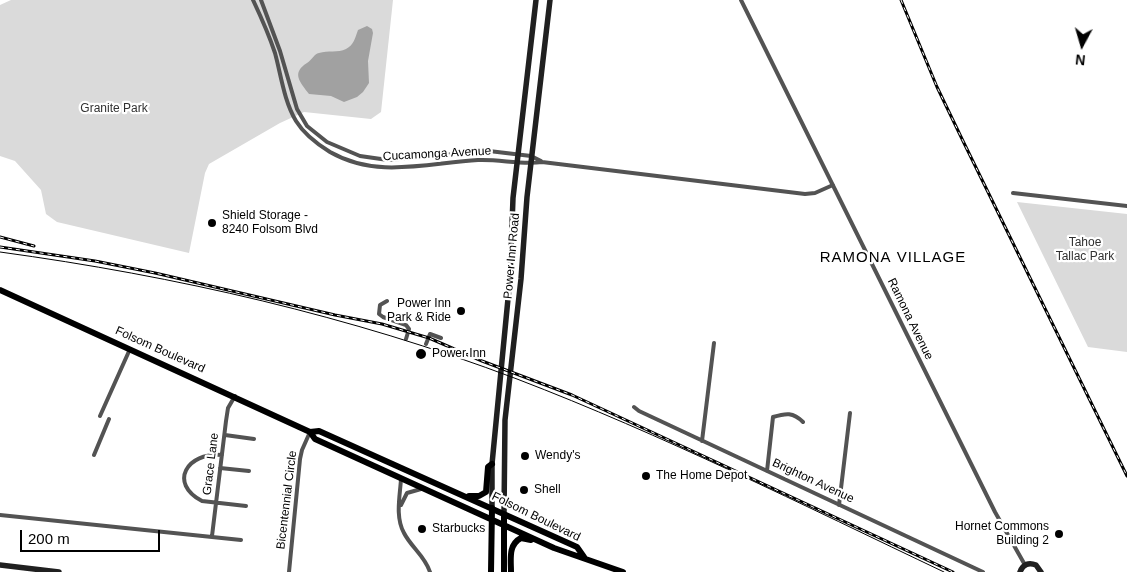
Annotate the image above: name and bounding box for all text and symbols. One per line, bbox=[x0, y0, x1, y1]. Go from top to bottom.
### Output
north arrow bbox=[1057, 20, 1107, 70]
text: N bbox=[1075, 51, 1086, 68]
park label: Granite Park bbox=[80, 102, 148, 116]
street label: Cucamonga Avenue bbox=[382, 144, 492, 164]
place label: Shield Storage - 8240 Folsom Blvd bbox=[222, 209, 318, 237]
street label: Power Inn Road bbox=[501, 213, 523, 299]
marker: Shield Storage - 8240 Folsom Blvd bbox=[206, 217, 218, 229]
park label: Tahoe Tallac Park bbox=[1056, 236, 1114, 264]
district label: RAMONA VILLAGE bbox=[818, 249, 968, 267]
street label: Ramona Avenue bbox=[884, 276, 936, 362]
place label: Power Inn Park & Ride bbox=[387, 297, 451, 325]
marker: Power Inn Park & Ride bbox=[455, 305, 467, 317]
street label: Folsom Boulevard bbox=[113, 324, 207, 376]
marker: Power Inn bbox=[414, 347, 428, 361]
place label: Power Inn bbox=[432, 347, 486, 361]
street label: Grace Lane bbox=[200, 432, 222, 496]
place label: Wendy's bbox=[535, 449, 580, 463]
street label: Bicentennial Circle bbox=[274, 450, 300, 550]
marker: Wendy's bbox=[519, 450, 531, 462]
street label: Brighton Avenue bbox=[770, 456, 856, 506]
place label: The Home Depot bbox=[656, 469, 747, 483]
marker: The Home Depot bbox=[640, 470, 652, 482]
place label: Shell bbox=[534, 483, 561, 497]
marker: Shell bbox=[518, 484, 530, 496]
street label: Folsom Boulevard bbox=[489, 489, 583, 545]
scale bar bbox=[22, 520, 162, 552]
place label: Hornet Commons Building 2 bbox=[955, 520, 1049, 548]
place label: Starbucks bbox=[432, 522, 485, 536]
marker: Starbucks bbox=[416, 523, 428, 535]
marker: Hornet Commons Building 2 bbox=[1053, 528, 1065, 540]
text: 200 m bbox=[28, 530, 70, 547]

